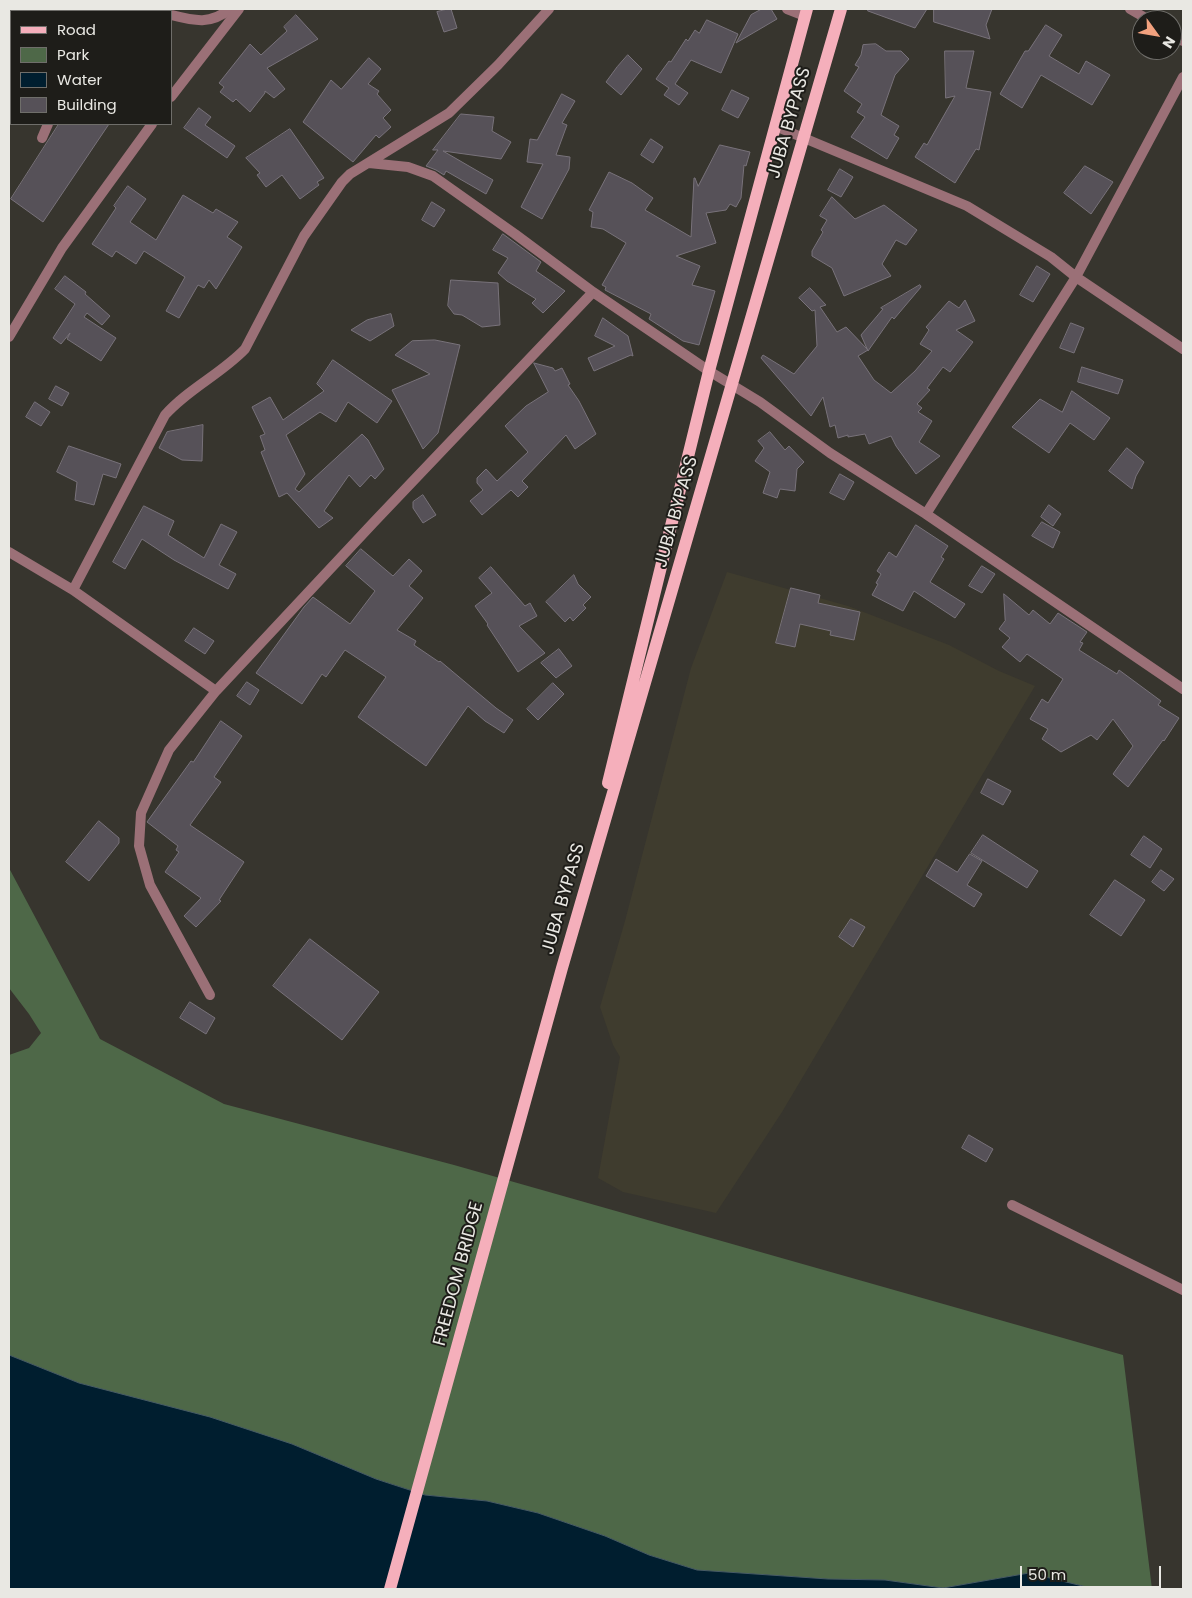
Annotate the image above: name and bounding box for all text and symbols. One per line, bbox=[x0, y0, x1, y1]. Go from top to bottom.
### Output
legend bbox=[10, 10, 172, 125]
north arrow bbox=[1132, 10, 1182, 60]
text: Road bbox=[57, 19, 96, 40]
text: N bbox=[1158, 33, 1180, 52]
text: Park bbox=[57, 44, 89, 65]
street label: JUBA BYPASS bbox=[764, 65, 816, 181]
text: Water bbox=[57, 69, 102, 90]
text: Building bbox=[57, 94, 117, 115]
street label: JUBA BYPASS bbox=[651, 454, 703, 570]
street label: JUBA BYPASS bbox=[538, 841, 590, 957]
street label: FREEDOM BRIDGE bbox=[429, 1200, 489, 1348]
scale bar bbox=[1022, 1556, 1163, 1588]
text: 50 m bbox=[1028, 1564, 1066, 1585]

